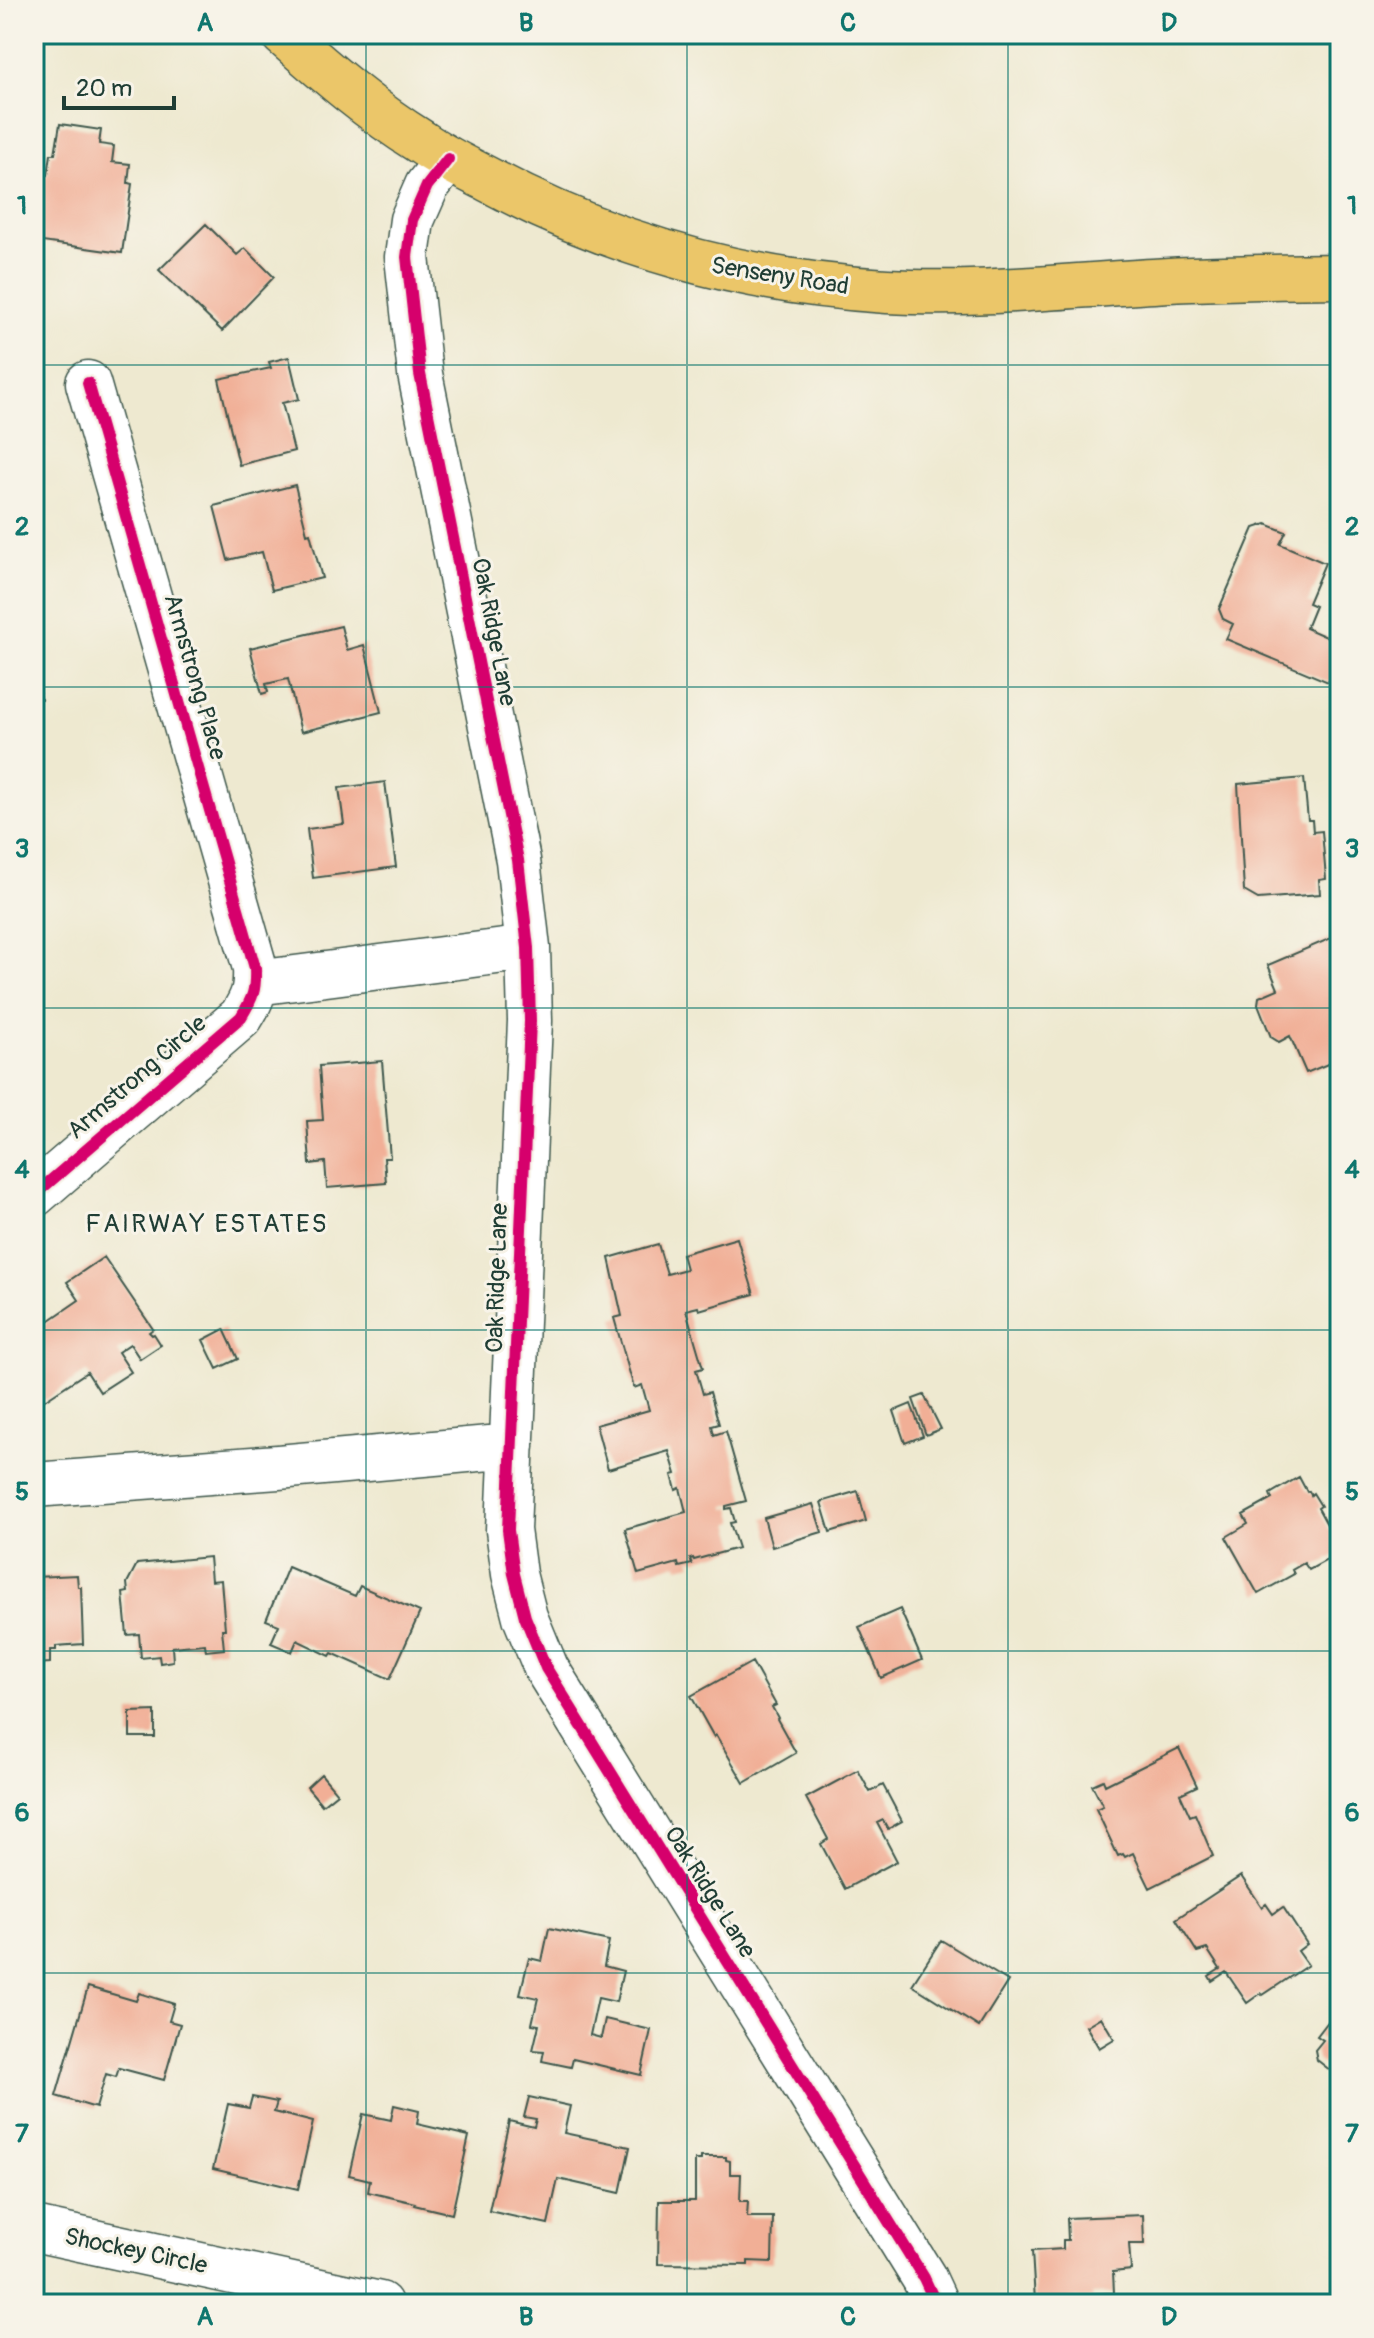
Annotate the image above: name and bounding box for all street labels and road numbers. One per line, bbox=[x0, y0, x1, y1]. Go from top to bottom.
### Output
street label: Senseny Road bbox=[709, 251, 851, 301]
street label: Oak Ridge Lane bbox=[465, 556, 523, 708]
street label: Armstrong Place bbox=[157, 591, 233, 763]
street label: Armstrong Circle bbox=[62, 1009, 212, 1145]
street label: Oak Ridge Lane bbox=[480, 1202, 514, 1353]
street label: Oak Ridge Lane bbox=[658, 1821, 762, 1963]
street label: Shockey Circle bbox=[62, 2222, 210, 2280]

